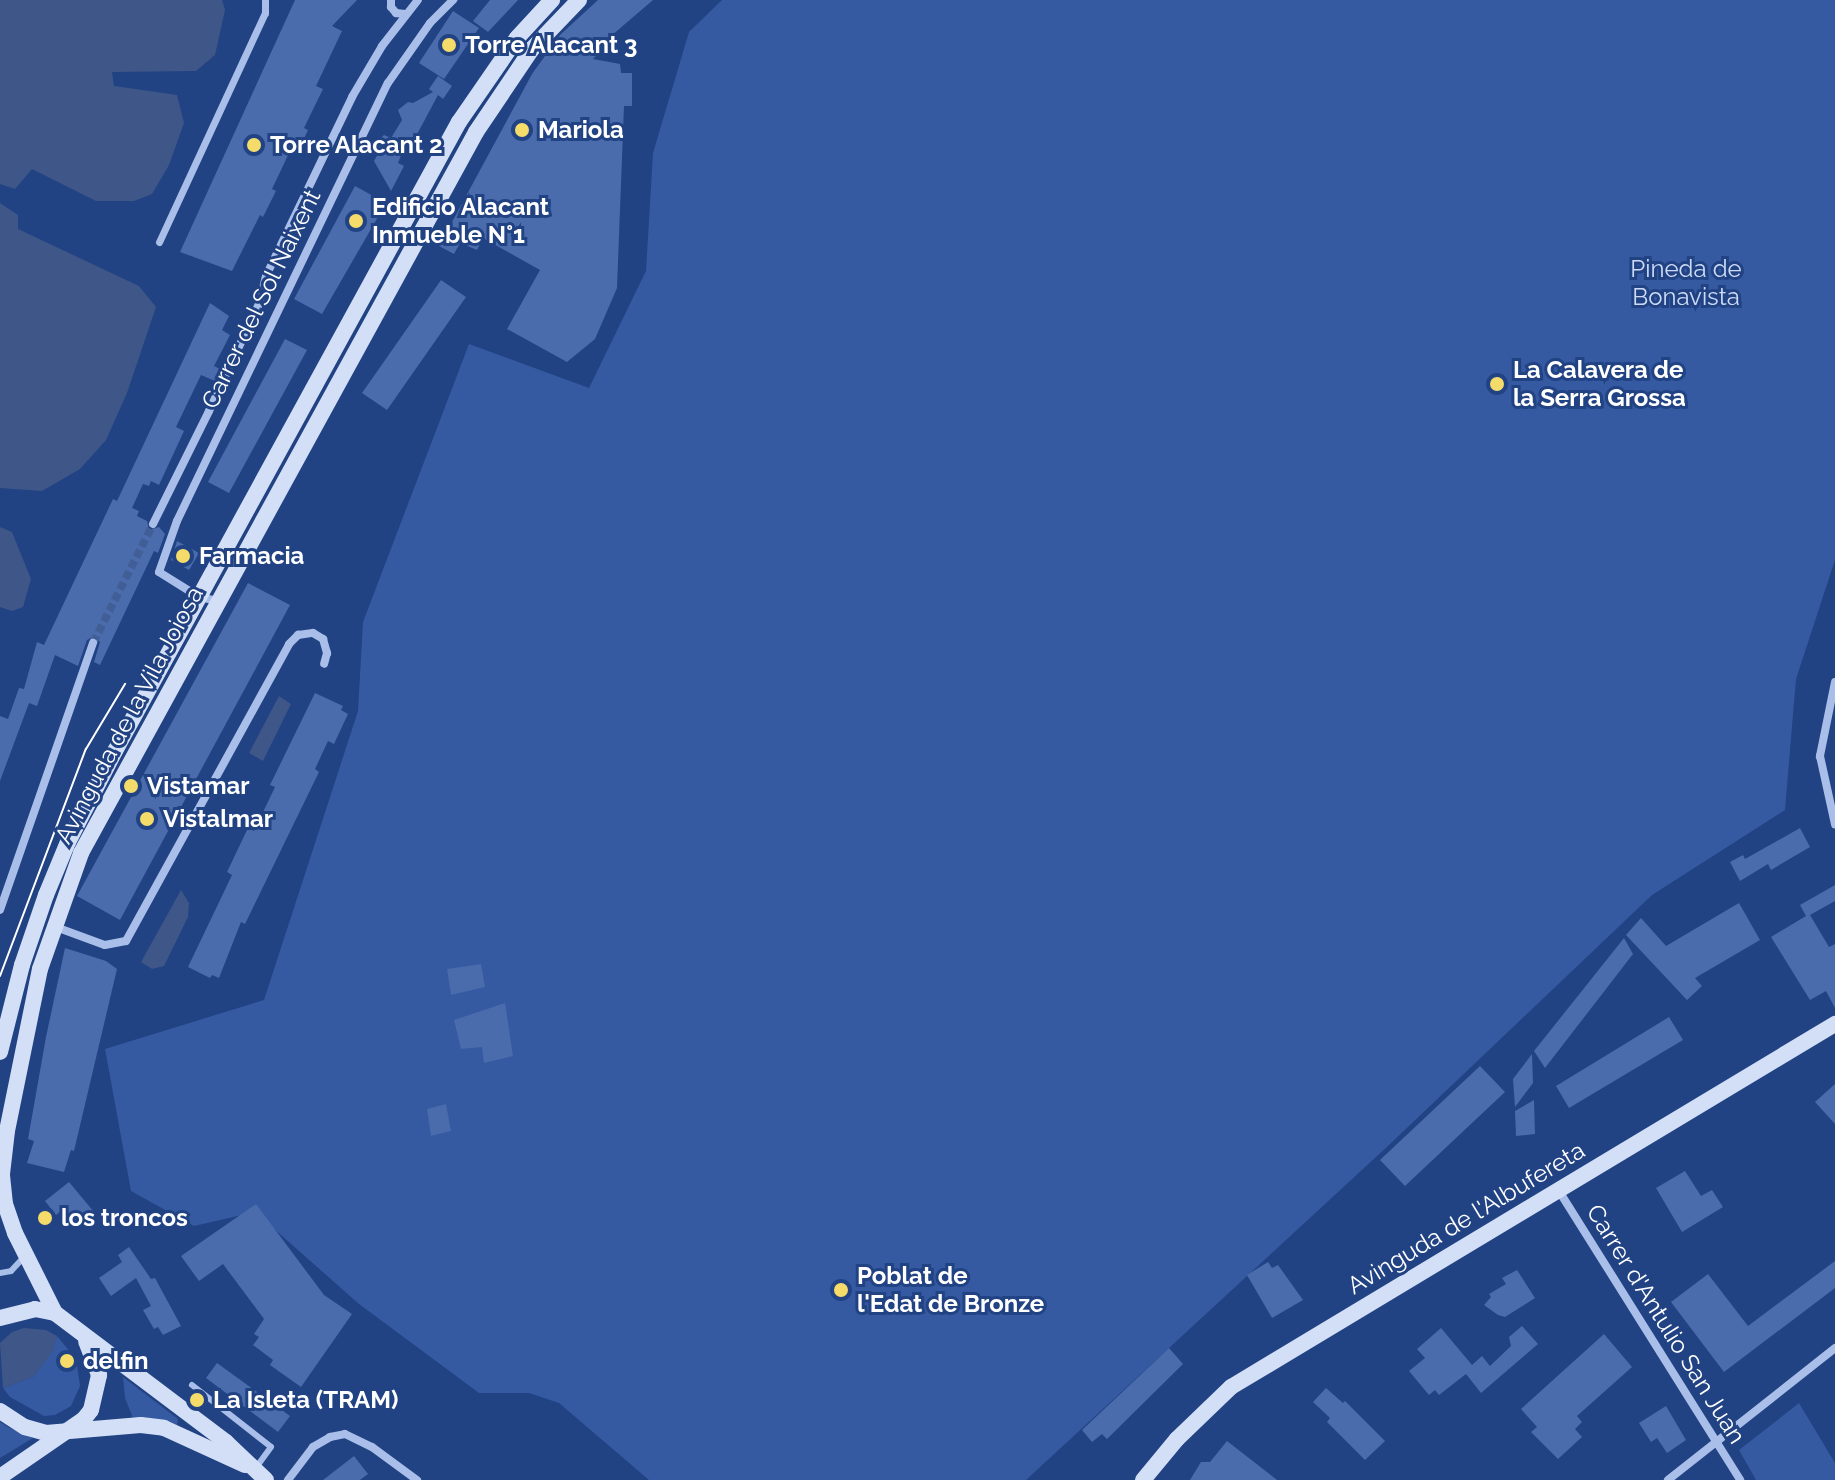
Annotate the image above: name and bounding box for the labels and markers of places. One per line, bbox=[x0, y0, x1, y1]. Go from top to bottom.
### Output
place label: Torre Alacant 3 bbox=[465, 31, 638, 59]
marker: Torre Alacant 3 bbox=[440, 36, 458, 54]
place label: Mariola bbox=[538, 116, 624, 144]
marker: Mariola bbox=[513, 121, 531, 139]
place label: Torre Alacant 2 bbox=[270, 131, 443, 159]
marker: Torre Alacant 2 bbox=[245, 136, 263, 154]
place label: Edificio Alacant Inmueble N°1 bbox=[372, 193, 550, 249]
marker: Edificio Alacant Inmueble N°1 bbox=[347, 212, 365, 230]
place label: La Calavera de la Serra Grossa bbox=[1513, 356, 1686, 412]
marker: La Calavera de la Serra Grossa bbox=[1488, 375, 1506, 393]
place label: Farmacia bbox=[199, 542, 304, 570]
marker: Farmacia bbox=[174, 547, 192, 565]
place label: Vistamar bbox=[147, 772, 250, 800]
marker: Vistamar bbox=[122, 777, 140, 795]
place label: Vistalmar bbox=[163, 805, 273, 833]
marker: Vistalmar bbox=[138, 810, 156, 828]
place label: los troncos bbox=[61, 1204, 188, 1232]
marker: los troncos bbox=[36, 1209, 54, 1227]
place label: Poblat de l'Edat de Bronze bbox=[857, 1262, 1044, 1318]
marker: Poblat de l'Edat de Bronze bbox=[832, 1281, 850, 1299]
place label: delfin bbox=[83, 1347, 148, 1375]
marker: delfin bbox=[58, 1352, 76, 1370]
place label: La Isleta (TRAM) bbox=[213, 1386, 398, 1414]
marker: La Isleta (TRAM) bbox=[188, 1391, 206, 1409]

